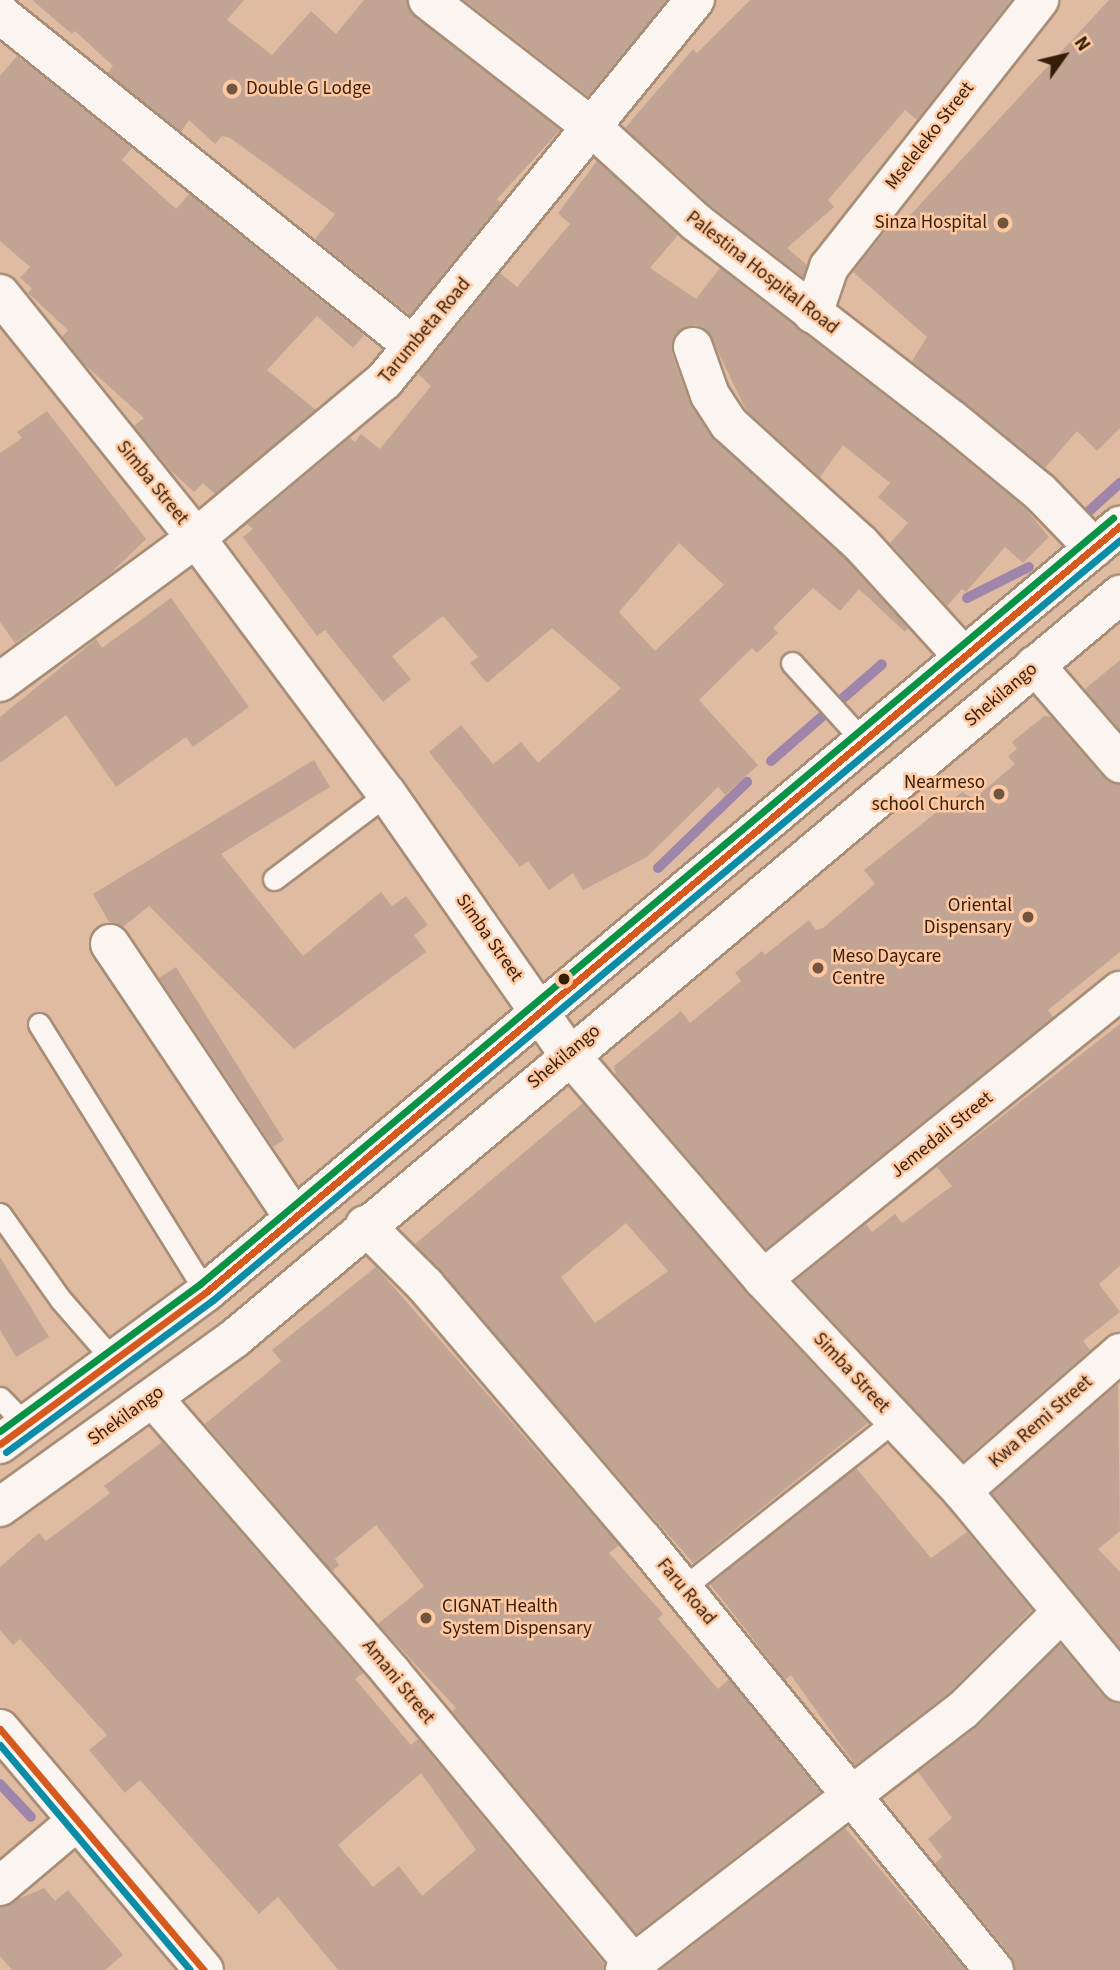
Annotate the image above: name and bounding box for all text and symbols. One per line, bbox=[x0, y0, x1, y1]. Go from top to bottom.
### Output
north arrow bbox=[1029, 21, 1099, 91]
text: N bbox=[1067, 31, 1097, 57]
place label: Double G Lodge bbox=[246, 78, 371, 100]
street label: Mseleleko Street bbox=[881, 78, 979, 194]
marker: Double G Lodge bbox=[224, 81, 240, 97]
street label: Palestina Hospital Road bbox=[681, 206, 843, 340]
place label: Sinza Hospital bbox=[875, 212, 987, 234]
marker: Sinza Hospital bbox=[993, 213, 1013, 233]
street label: Tarumbeta Road bbox=[374, 274, 476, 388]
street label: Simba Street bbox=[111, 436, 193, 530]
street label: Shekilango bbox=[960, 658, 1042, 732]
place label: Nearmeso school Church bbox=[872, 772, 985, 816]
marker: Nearmeso school Church bbox=[991, 786, 1007, 802]
street label: Simba Street bbox=[450, 890, 528, 986]
place label: Oriental Dispensary bbox=[924, 895, 1012, 939]
marker: Oriental Dispensary bbox=[1018, 907, 1038, 927]
place label: Meso Daycare Centre bbox=[832, 946, 941, 990]
marker: Meso Daycare Centre bbox=[810, 960, 826, 976]
unlabelled marker bbox=[557, 972, 571, 986]
street label: Shekilango bbox=[523, 1020, 605, 1094]
street label: Jemedali Street bbox=[886, 1087, 998, 1183]
street label: Simba Street bbox=[808, 1328, 894, 1418]
street label: Kwa Remi Street bbox=[985, 1371, 1097, 1473]
street label: Shekilango bbox=[84, 1381, 168, 1451]
street label: Faru Road bbox=[652, 1554, 720, 1630]
place label: CIGNAT Health System Dispensary bbox=[442, 1596, 592, 1640]
marker: CIGNAT Health System Dispensary bbox=[416, 1608, 436, 1628]
street label: Amani Street bbox=[357, 1635, 439, 1729]

